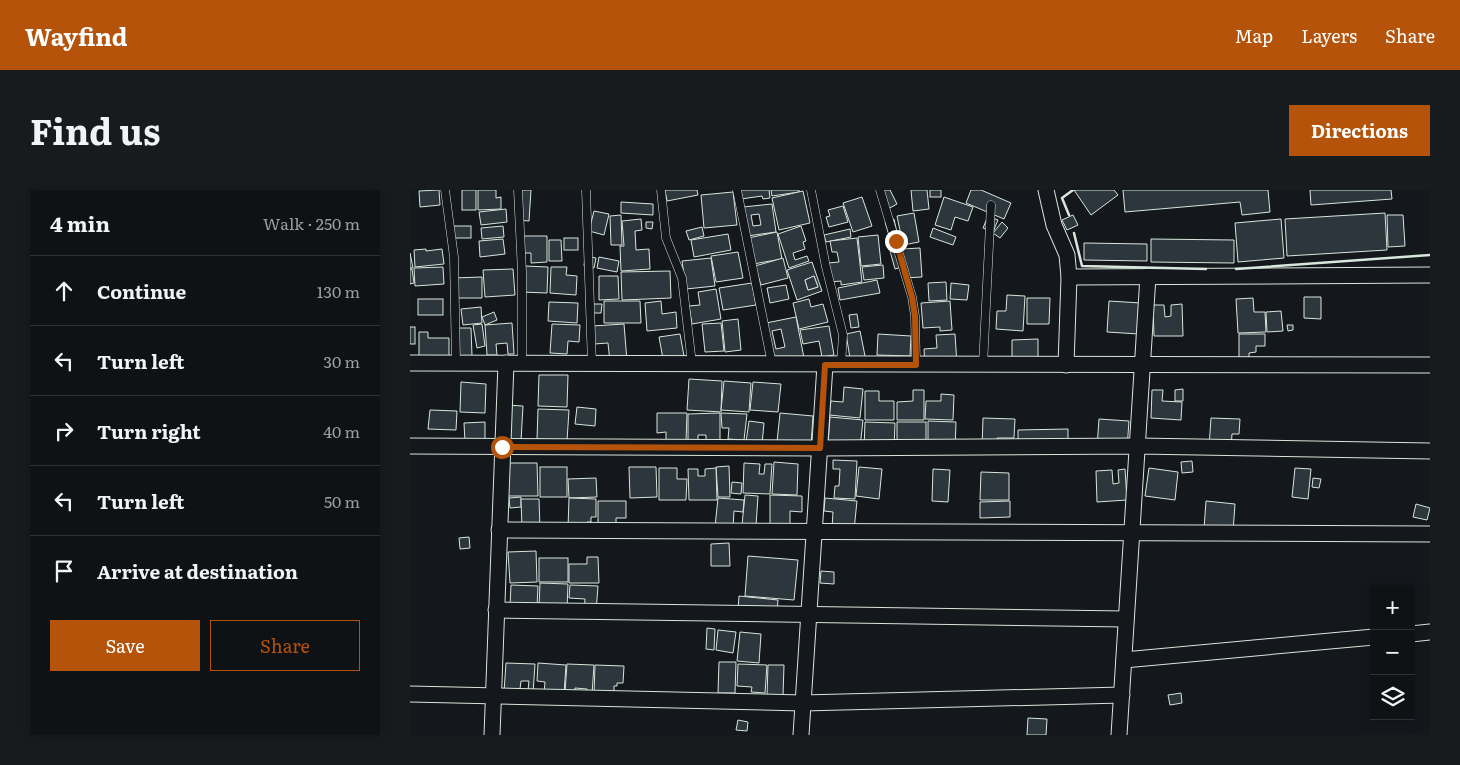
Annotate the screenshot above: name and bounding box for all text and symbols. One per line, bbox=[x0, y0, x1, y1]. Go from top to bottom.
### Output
text: Wayfind bbox=[25, 18, 128, 53]
text: Map bbox=[1235, 22, 1273, 49]
text: Layers bbox=[1301, 22, 1357, 49]
text: Share bbox=[1385, 22, 1435, 49]
text: Find us bbox=[30, 104, 160, 156]
button: Directions bbox=[1289, 105, 1430, 156]
text: 4 min bbox=[50, 207, 110, 238]
text: Walk · 250 m bbox=[263, 211, 360, 235]
route end bbox=[885, 230, 908, 253]
icon: ahead bbox=[50, 277, 78, 305]
text: Continue bbox=[97, 277, 186, 305]
text: 130 m bbox=[317, 279, 360, 303]
icon: left bbox=[50, 347, 78, 375]
text: Turn left bbox=[97, 347, 184, 375]
text: 30 m bbox=[323, 349, 360, 373]
icon: right bbox=[50, 417, 78, 445]
text: Turn right bbox=[97, 417, 201, 445]
text: 40 m bbox=[323, 419, 360, 443]
route start bbox=[491, 436, 514, 459]
icon: left bbox=[50, 487, 78, 515]
text: Turn left bbox=[97, 487, 184, 515]
text: 50 m bbox=[324, 489, 360, 513]
icon: arrive bbox=[50, 557, 78, 585]
text: Arrive at destination bbox=[97, 557, 298, 585]
map controls bbox=[1370, 585, 1415, 720]
button: + bbox=[1370, 585, 1415, 630]
button: Save bbox=[50, 620, 200, 671]
button: Share bbox=[210, 620, 360, 671]
button: − bbox=[1370, 630, 1415, 675]
button: layers bbox=[1370, 675, 1415, 720]

